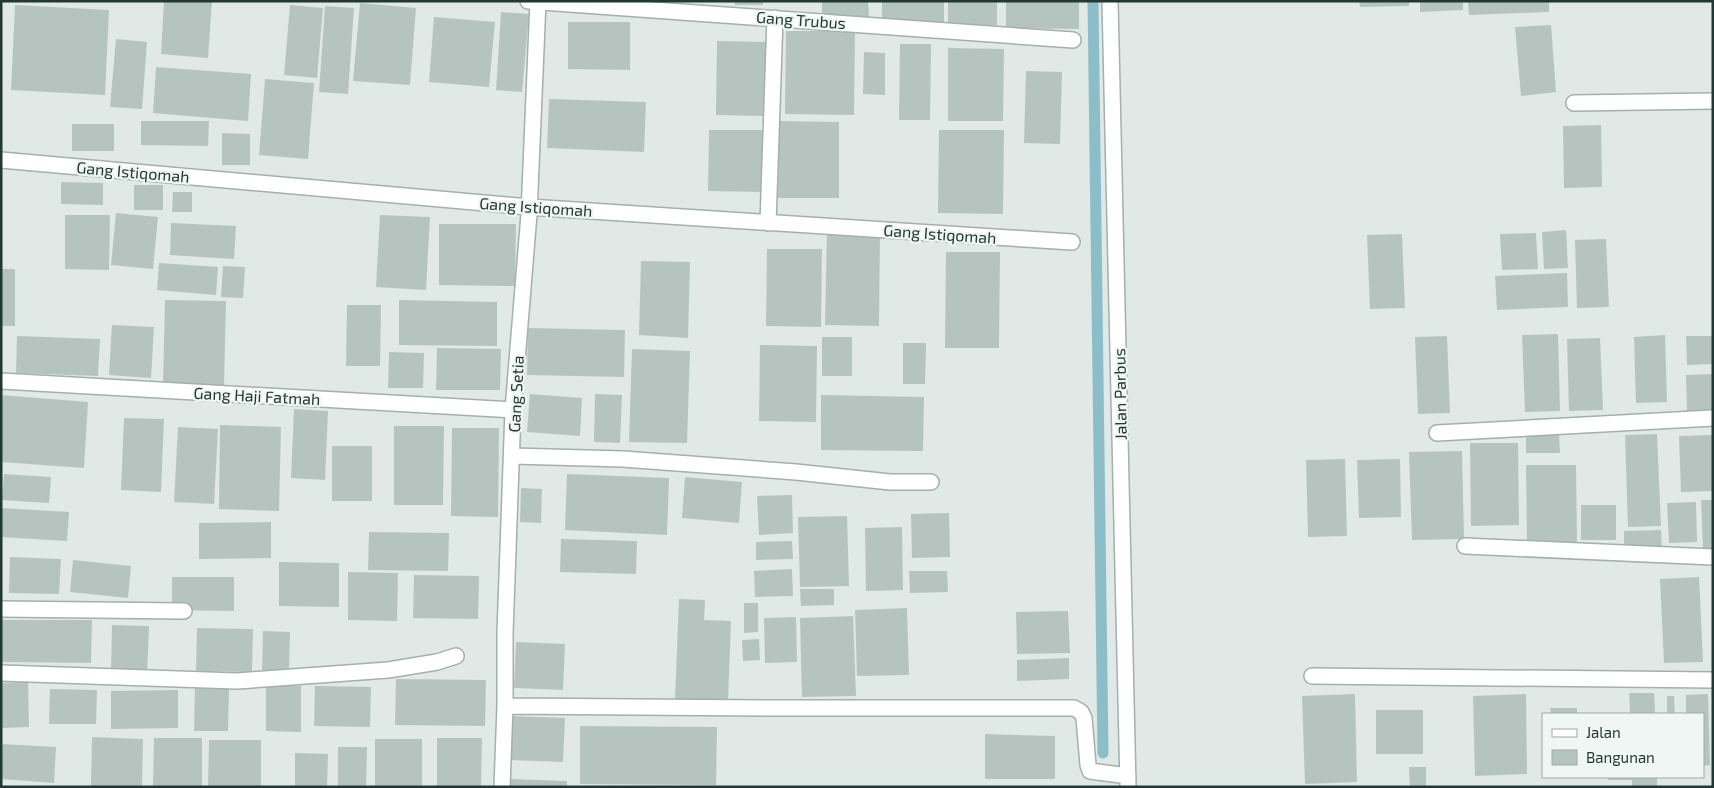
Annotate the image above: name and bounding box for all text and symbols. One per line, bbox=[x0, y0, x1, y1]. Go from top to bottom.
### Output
street label: Gang Trubus bbox=[755, 7, 847, 32]
street label: Gang Istiqomah bbox=[76, 157, 190, 186]
street label: Gang Istiqomah bbox=[479, 193, 593, 220]
street label: Gang Istiqomah bbox=[883, 220, 997, 247]
street label: Jalan Parbus bbox=[1109, 348, 1130, 440]
street label: Gang Setia bbox=[504, 355, 527, 433]
street label: Gang Haji Fatmah bbox=[193, 383, 321, 409]
legend bbox=[1542, 713, 1704, 778]
text: Jalan bbox=[1586, 723, 1621, 741]
text: Bangunan bbox=[1586, 748, 1655, 766]

